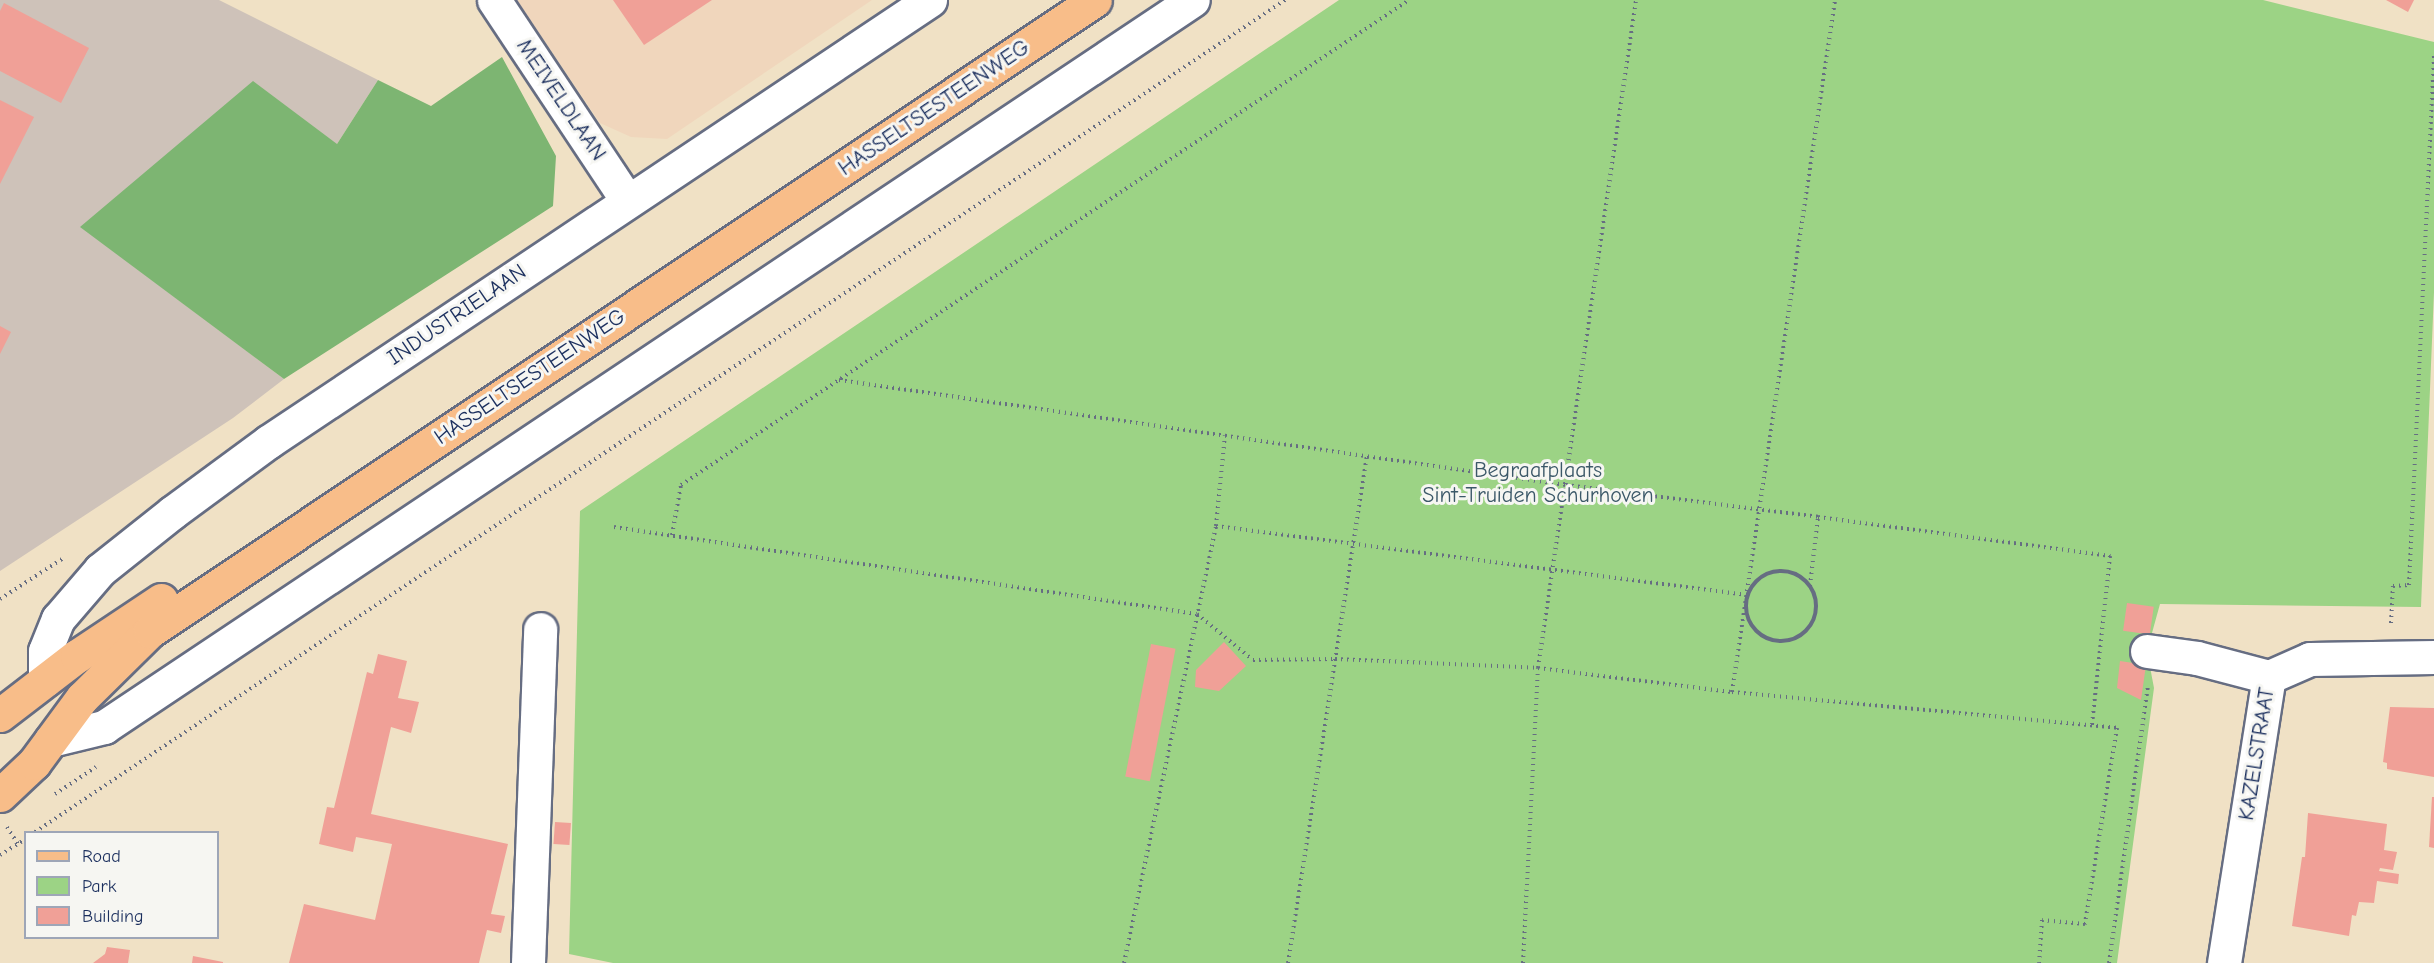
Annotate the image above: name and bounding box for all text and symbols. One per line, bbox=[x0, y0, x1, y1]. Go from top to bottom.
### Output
street label: MEIVELDLAAN bbox=[511, 34, 611, 166]
street label: HASSELTSESTEENWEG bbox=[833, 34, 1035, 182]
street label: INDUSTRIELAAN bbox=[383, 259, 531, 371]
street label: HASSELTSESTEENWEG bbox=[429, 303, 631, 451]
park label: Begraafplaats Sint-Truiden Schurhoven bbox=[1422, 457, 1654, 508]
street label: KAZELSTRAAT bbox=[2233, 686, 2281, 822]
legend bbox=[24, 831, 219, 939]
text: Road bbox=[82, 846, 121, 867]
text: Park bbox=[82, 876, 116, 897]
text: Building bbox=[82, 906, 144, 927]

